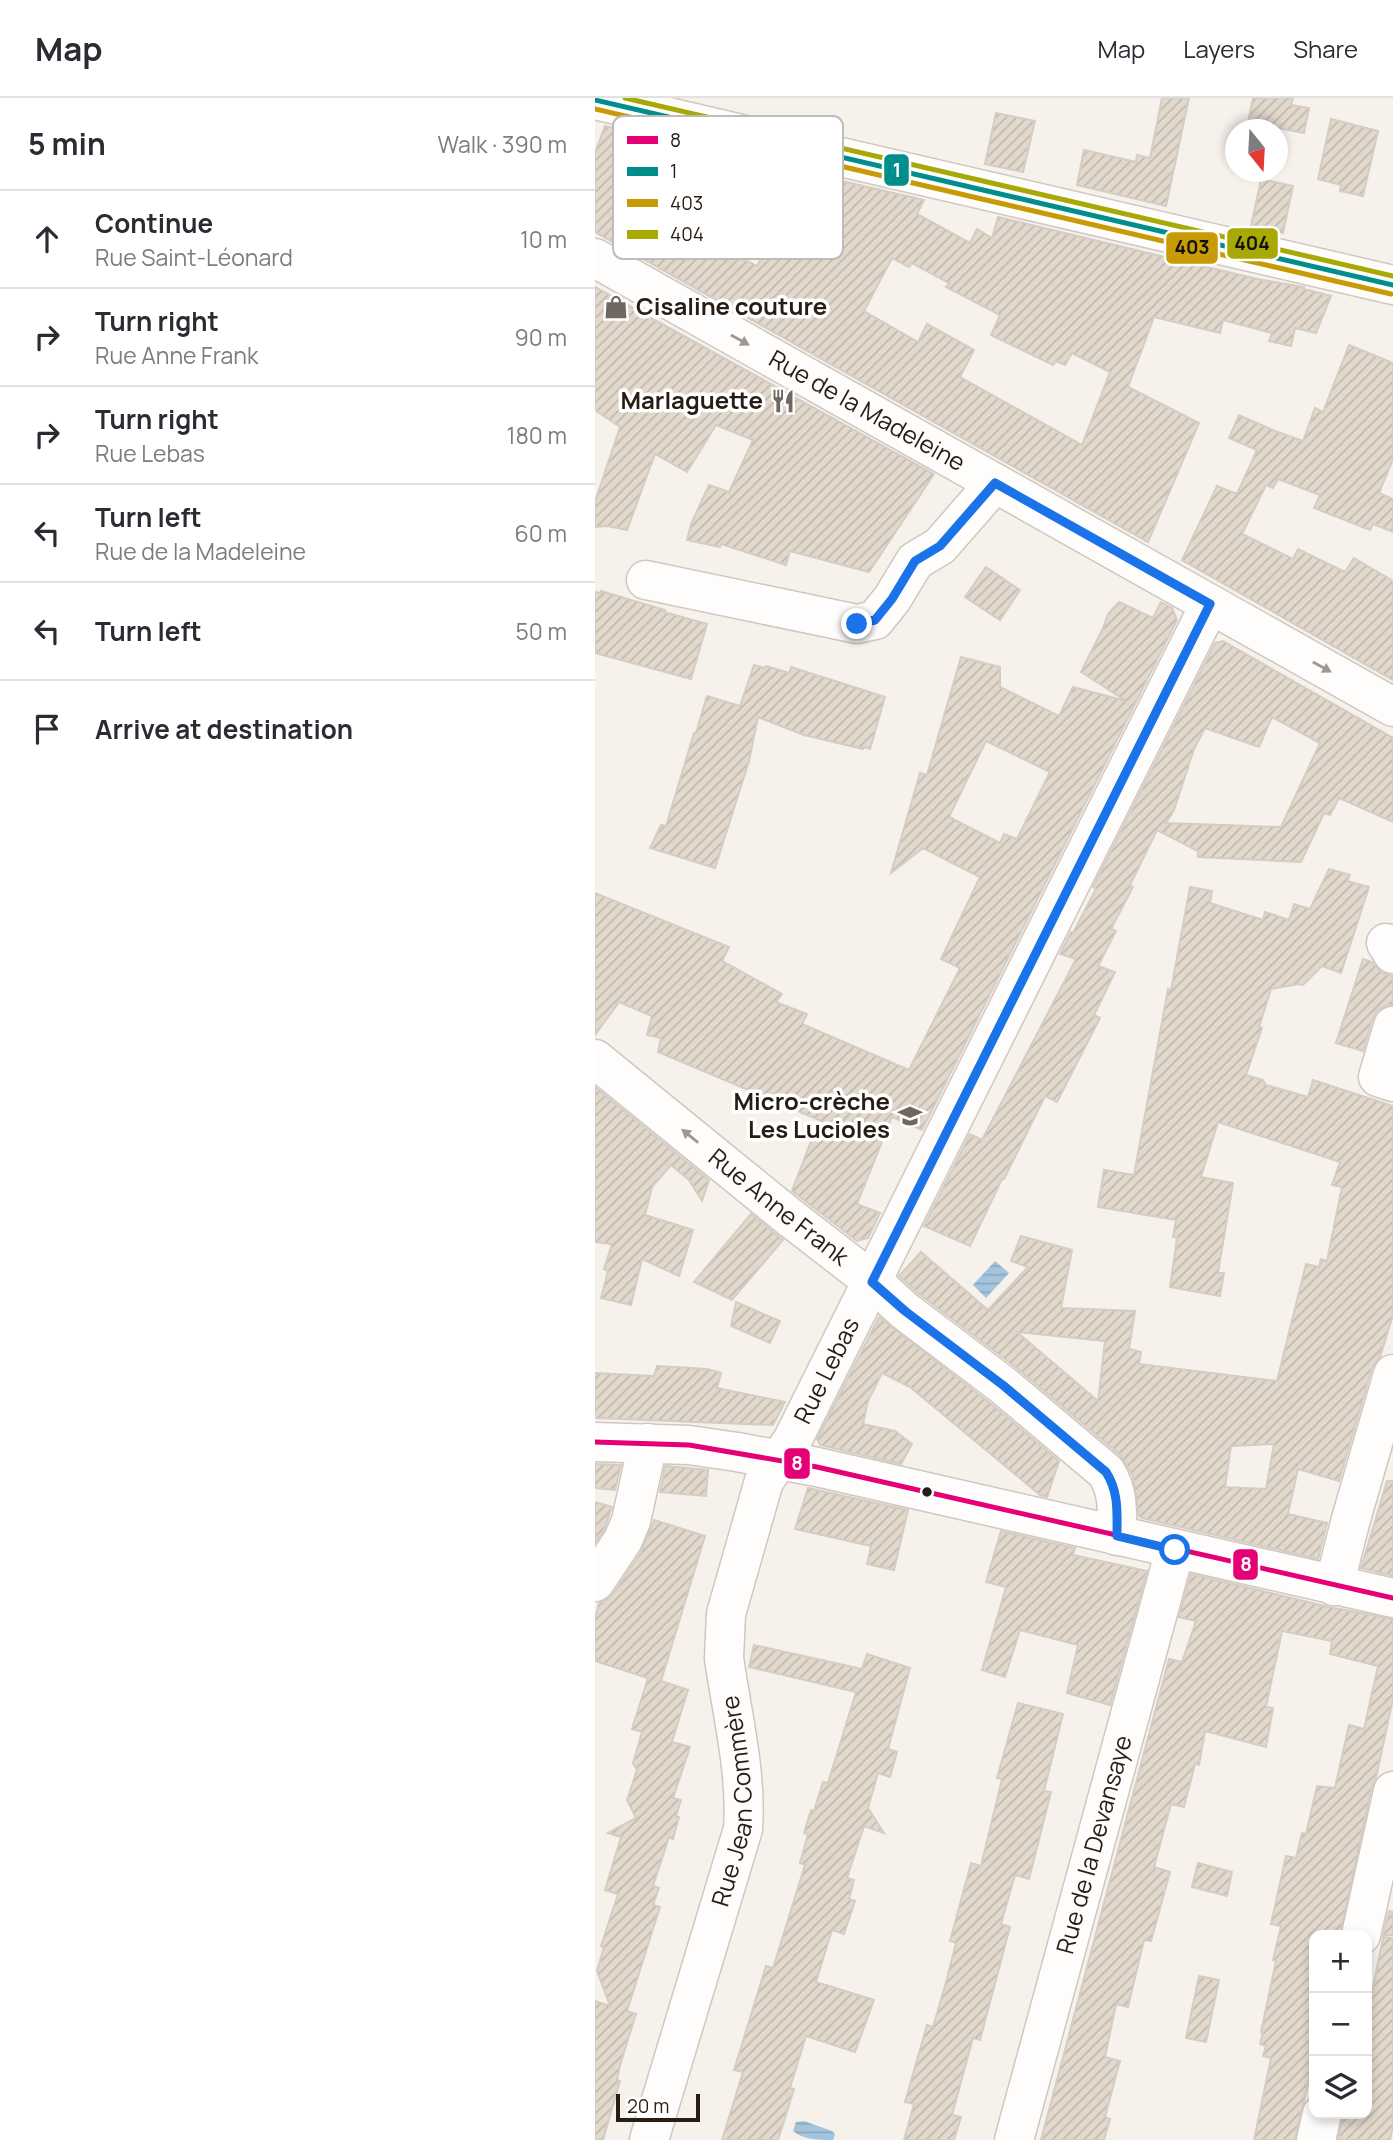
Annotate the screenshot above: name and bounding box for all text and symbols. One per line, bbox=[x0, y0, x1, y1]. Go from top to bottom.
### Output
text: Map bbox=[35, 26, 103, 71]
text: Map bbox=[1098, 32, 1145, 65]
text: Layers bbox=[1183, 32, 1255, 65]
text: Share bbox=[1293, 32, 1358, 65]
legend bbox=[613, 116, 843, 259]
north arrow bbox=[1225, 119, 1288, 182]
text: 5 min bbox=[28, 123, 106, 164]
text: 8 bbox=[670, 127, 681, 153]
text: Walk · 390 m bbox=[437, 128, 567, 160]
line badge: 1 bbox=[883, 153, 910, 187]
text: 1 bbox=[893, 157, 901, 183]
text: 1 bbox=[670, 158, 677, 184]
text: 403 bbox=[670, 190, 703, 216]
text: Continue bbox=[95, 205, 213, 241]
icon: ahead bbox=[28, 220, 66, 258]
text: 404 bbox=[670, 221, 704, 247]
text: 10 m bbox=[520, 223, 567, 255]
line badge: 404 bbox=[1226, 227, 1279, 260]
text: 404 bbox=[1234, 230, 1270, 256]
line badge: 403 bbox=[1165, 231, 1219, 265]
text: 403 bbox=[1174, 234, 1210, 260]
text: Rue Saint-Léonard bbox=[95, 241, 293, 273]
place label: Cisaline couture bbox=[636, 289, 827, 322]
shop icon: Cisaline couture bbox=[602, 293, 630, 321]
text: Turn right bbox=[95, 303, 219, 339]
icon: right bbox=[28, 318, 66, 356]
text: 90 m bbox=[515, 321, 567, 353]
one-way arrow bbox=[730, 334, 750, 346]
text: Rue Anne Frank bbox=[95, 339, 258, 371]
street label: Rue de la Madeleine bbox=[764, 341, 972, 478]
place label: Marlaguette bbox=[620, 383, 763, 416]
restaurant icon: Marlaguette bbox=[769, 387, 797, 415]
text: Turn right bbox=[95, 401, 219, 437]
icon: right bbox=[28, 416, 66, 454]
text: 180 m bbox=[507, 419, 567, 451]
text: Rue Lebas bbox=[95, 437, 205, 469]
text: Turn left bbox=[95, 499, 202, 535]
icon: left bbox=[28, 514, 66, 552]
text: 60 m bbox=[515, 517, 567, 549]
text: Rue de la Madeleine bbox=[95, 535, 306, 567]
route end bbox=[841, 608, 872, 639]
icon: left bbox=[28, 612, 66, 650]
text: Turn left bbox=[95, 613, 202, 649]
text: 50 m bbox=[516, 615, 567, 647]
one-way arrow bbox=[1313, 661, 1332, 673]
icon: arrive bbox=[28, 710, 66, 748]
text: Arrive at destination bbox=[95, 711, 353, 747]
place label: Micro-crèche Les Lucioles bbox=[734, 1084, 890, 1145]
school or university icon: Micro-crèche Les Lucioles bbox=[896, 1102, 924, 1130]
one-way arrow bbox=[682, 1129, 700, 1144]
street label: Rue Anne Frank bbox=[702, 1140, 857, 1273]
street label: Rue Lebas bbox=[785, 1311, 866, 1429]
line badge: 8 bbox=[783, 1447, 811, 1480]
text: 8 bbox=[791, 1450, 803, 1476]
unlabelled marker bbox=[920, 1485, 934, 1499]
route start bbox=[1159, 1534, 1190, 1565]
line badge: 8 bbox=[1232, 1548, 1259, 1581]
text: 8 bbox=[1240, 1551, 1252, 1577]
street label: Rue Jean Commère bbox=[703, 1693, 759, 1910]
street label: Rue de la Devansaye bbox=[1048, 1731, 1139, 1957]
map controls bbox=[1309, 1930, 1372, 2119]
button: + bbox=[1309, 1930, 1372, 1993]
button: − bbox=[1309, 1993, 1372, 2056]
button: layers bbox=[1309, 2056, 1372, 2119]
scale bar bbox=[616, 2091, 700, 2123]
text: 20 m bbox=[627, 2093, 669, 2119]

